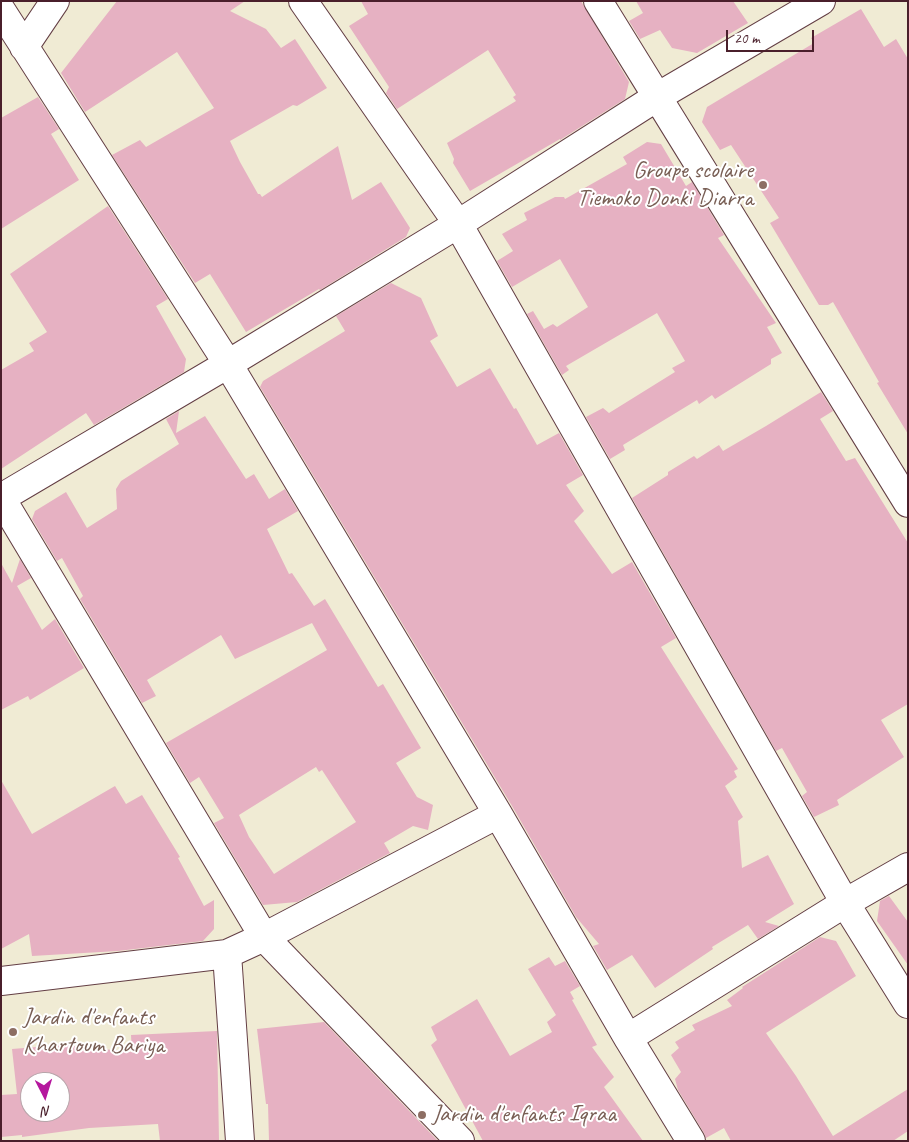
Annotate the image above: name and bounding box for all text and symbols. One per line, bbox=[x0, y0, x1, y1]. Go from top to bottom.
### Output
scale bar bbox=[729, 20, 816, 52]
text: 20 m bbox=[734, 29, 760, 48]
place label: Groupe scolaire Tiemoko Donki Diarra bbox=[577, 157, 753, 213]
marker: Groupe scolaire Tiemoko Donki Diarra bbox=[757, 179, 769, 191]
place label: Jardin d'enfants Khartoum Bariya bbox=[23, 1004, 164, 1060]
marker: Jardin d'enfants Khartoum Bariya bbox=[7, 1026, 19, 1038]
north arrow bbox=[20, 1072, 70, 1122]
place label: Jardin d'enfants Iqraa bbox=[432, 1101, 616, 1129]
text: N bbox=[41, 1103, 51, 1120]
marker: Jardin d'enfants Iqraa bbox=[416, 1109, 428, 1121]

